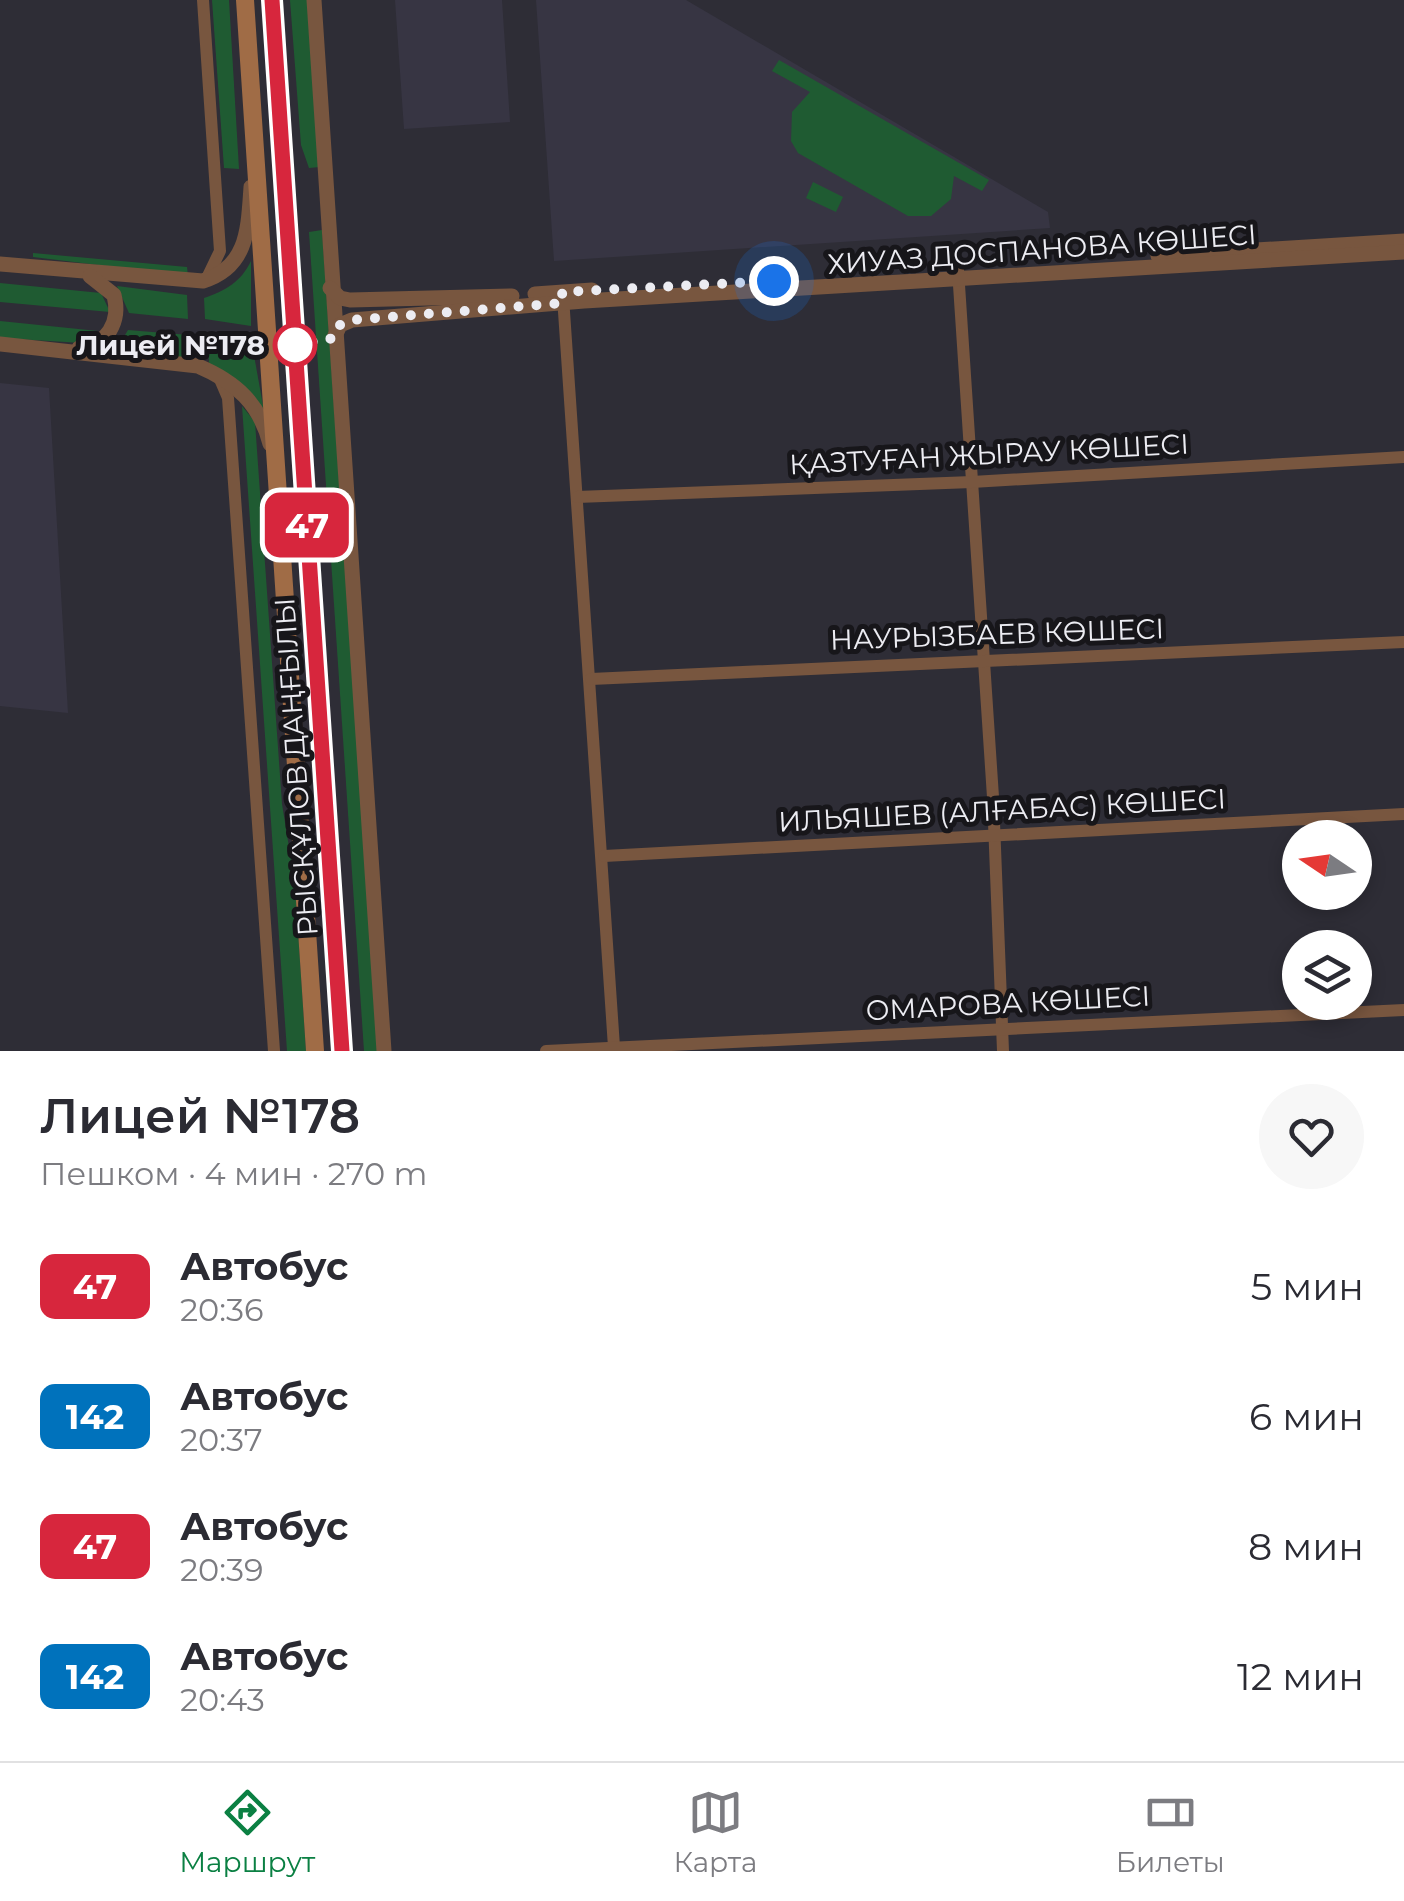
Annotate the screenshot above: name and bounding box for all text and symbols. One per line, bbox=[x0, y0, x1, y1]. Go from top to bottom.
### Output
street label: ХИУАЗ ДОСПАНОВА КӨШЕСІ bbox=[826, 217, 1258, 281]
your location bbox=[749, 256, 799, 306]
marker: Лицей №178 bbox=[274, 324, 316, 366]
place label: Лицей №178 bbox=[76, 328, 265, 362]
street label: ҚАЗТУҒАН ЖЫРАУ КӨШЕСІ bbox=[788, 427, 1190, 481]
line badge: 47 bbox=[262, 492, 352, 558]
text: 47 bbox=[285, 504, 329, 547]
street label: РЫСҚҰЛОВ ДАҢҒЫЛЫ bbox=[267, 597, 325, 937]
street label: НАУРЫЗБАЕВ КӨШЕСІ bbox=[829, 611, 1165, 657]
street label: ИЛЬЯШЕВ (АЛҒАБАС) КӨШЕСІ bbox=[777, 781, 1227, 839]
north arrow bbox=[1282, 820, 1372, 910]
map controls bbox=[1282, 820, 1372, 1020]
button: layers bbox=[1282, 930, 1372, 1020]
street label: ОМАРОВА КӨШЕСІ bbox=[865, 979, 1151, 1027]
button: heart bbox=[1259, 1084, 1364, 1189]
text: Лицей №178 bbox=[40, 1087, 360, 1145]
text: Пешком · 4 мин · 270 m bbox=[40, 1154, 427, 1193]
text: Автобус bbox=[180, 1243, 349, 1290]
text: 5 мин bbox=[1251, 1263, 1364, 1310]
text: 47 bbox=[73, 1265, 117, 1308]
text: 20:36 bbox=[180, 1290, 264, 1329]
text: Автобус bbox=[180, 1373, 349, 1420]
text: 6 мин bbox=[1249, 1393, 1364, 1440]
text: 142 bbox=[66, 1395, 124, 1438]
text: 20:37 bbox=[180, 1420, 263, 1459]
text: Автобус bbox=[180, 1503, 349, 1550]
text: 8 мин bbox=[1248, 1523, 1364, 1570]
text: 47 bbox=[73, 1525, 117, 1568]
text: 20:39 bbox=[180, 1550, 264, 1589]
text: Автобус bbox=[180, 1633, 349, 1680]
text: 12 мин bbox=[1237, 1653, 1364, 1700]
text: 142 bbox=[66, 1655, 124, 1698]
text: 20:43 bbox=[180, 1680, 265, 1719]
tab: Маршрут bbox=[179, 1785, 315, 1879]
tab: Карта bbox=[674, 1785, 757, 1879]
tab: Билеты bbox=[1116, 1785, 1225, 1879]

